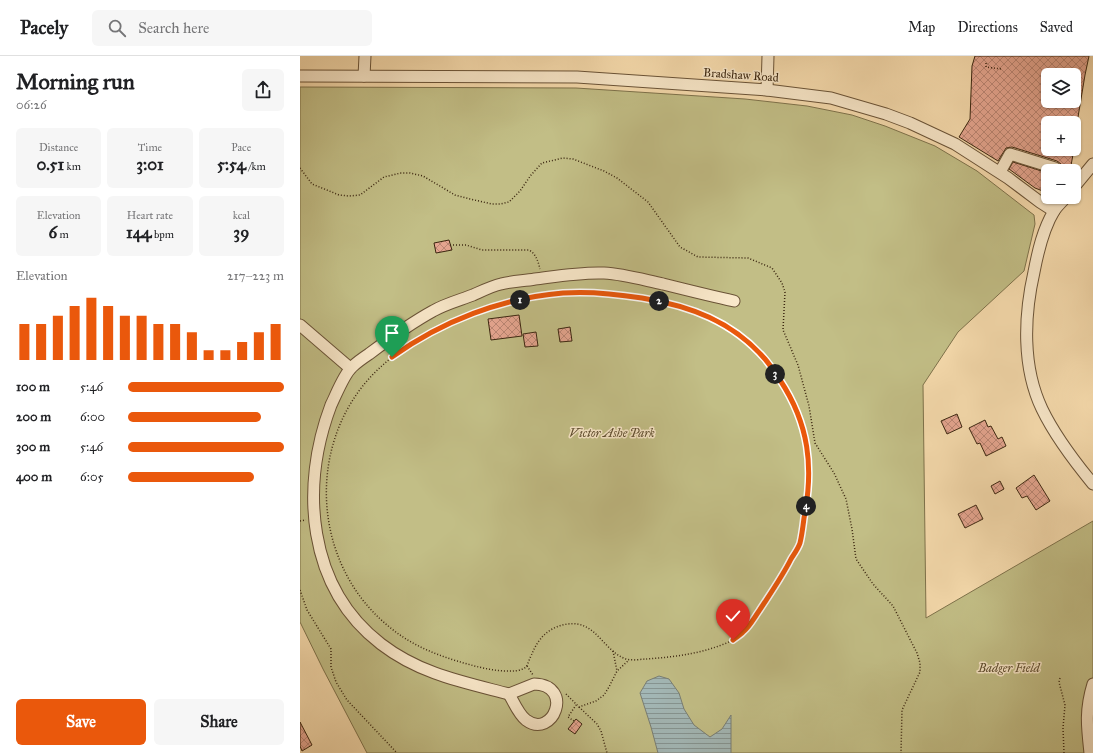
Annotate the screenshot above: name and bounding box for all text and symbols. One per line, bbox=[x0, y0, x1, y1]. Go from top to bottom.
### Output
search box bbox=[92, 10, 372, 46]
text: Pacely bbox=[20, 16, 68, 39]
icon: search bbox=[106, 17, 128, 39]
text: Search here bbox=[138, 19, 209, 37]
text: Map bbox=[908, 19, 935, 36]
text: Directions bbox=[957, 19, 1018, 36]
text: Saved bbox=[1040, 19, 1073, 36]
street label: Bradshaw Road bbox=[703, 65, 779, 85]
text: Morning run bbox=[16, 68, 135, 95]
map controls bbox=[1041, 68, 1081, 204]
button: layers bbox=[1041, 68, 1081, 108]
button: share bbox=[242, 69, 284, 111]
text: 06:26 bbox=[16, 97, 47, 113]
button: + bbox=[1041, 116, 1081, 156]
text: Distance bbox=[39, 141, 78, 154]
text: Time bbox=[138, 141, 162, 154]
text: Pace bbox=[231, 141, 251, 154]
text: 0.51 bbox=[36, 154, 64, 175]
text: 3:01 bbox=[136, 154, 164, 175]
text: 5:54 bbox=[217, 154, 246, 175]
text: km bbox=[64, 160, 81, 173]
text: /km bbox=[246, 160, 266, 173]
button: − bbox=[1041, 164, 1081, 204]
text: Elevation bbox=[37, 209, 81, 222]
text: Heart rate bbox=[127, 209, 173, 222]
text: kcal bbox=[233, 209, 250, 222]
text: 6 bbox=[48, 222, 57, 243]
text: 144 bbox=[126, 222, 152, 243]
text: 39 bbox=[233, 222, 249, 243]
text: m bbox=[57, 228, 69, 241]
text: bpm bbox=[152, 228, 174, 241]
text: Elevation bbox=[16, 268, 68, 284]
text: 217–223 m bbox=[227, 268, 284, 284]
pin: 1 bbox=[510, 290, 530, 310]
pin: 2 bbox=[649, 291, 669, 311]
text: 1 bbox=[518, 293, 522, 306]
text: 2 bbox=[656, 294, 662, 307]
pin bbox=[375, 316, 409, 357]
icon: arrive bbox=[381, 322, 403, 344]
pin: 3 bbox=[765, 364, 785, 384]
text: 3 bbox=[773, 367, 777, 380]
text: 100 m bbox=[16, 379, 50, 395]
text: 5:46 bbox=[80, 379, 103, 395]
text: 200 m bbox=[16, 409, 51, 425]
text: 6:00 bbox=[80, 409, 105, 425]
park label: Victor Ashe Park bbox=[569, 426, 655, 440]
text: 300 m bbox=[16, 439, 50, 455]
text: 5:46 bbox=[80, 439, 103, 455]
text: 400 m bbox=[16, 469, 52, 485]
text: 6:05 bbox=[80, 469, 104, 485]
pin: 4 bbox=[796, 496, 816, 516]
text: 4 bbox=[803, 499, 809, 512]
pin bbox=[716, 599, 750, 640]
icon: check bbox=[722, 605, 744, 627]
park label: Badger Field bbox=[977, 661, 1040, 675]
button: Save bbox=[16, 699, 146, 745]
button: Share bbox=[154, 699, 284, 745]

